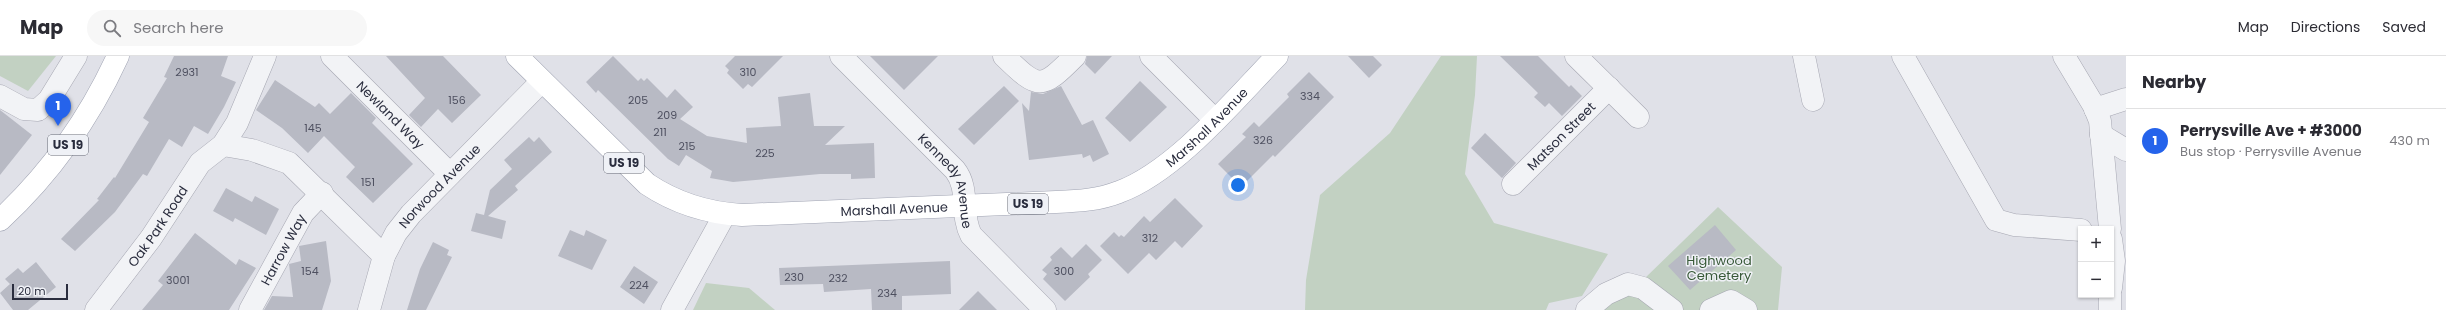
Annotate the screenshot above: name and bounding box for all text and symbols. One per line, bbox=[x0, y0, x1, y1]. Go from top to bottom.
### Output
search box bbox=[87, 10, 367, 46]
text: Map bbox=[20, 14, 63, 41]
icon: search bbox=[101, 17, 123, 39]
text: Search here bbox=[133, 17, 224, 38]
text: Map bbox=[2238, 17, 2269, 37]
text: Directions bbox=[2291, 17, 2360, 37]
text: Saved bbox=[2382, 17, 2426, 37]
house number: 2931 bbox=[175, 64, 199, 80]
house number: 310 bbox=[740, 64, 757, 80]
text: Nearby bbox=[2142, 70, 2206, 94]
street label: Newland Way bbox=[352, 77, 429, 154]
street label: Marshall Avenue bbox=[1162, 83, 1252, 172]
house number: 334 bbox=[1300, 88, 1320, 104]
house number: 156 bbox=[448, 92, 466, 108]
house number: 205 bbox=[628, 92, 648, 108]
pin: 1 bbox=[45, 93, 71, 126]
street label: Matson Street bbox=[1523, 98, 1600, 175]
house number: 209 bbox=[657, 107, 677, 123]
house number: 145 bbox=[304, 120, 322, 136]
text: Perrysville Ave + #3000 bbox=[2180, 120, 2362, 141]
house number: 211 bbox=[653, 124, 667, 140]
street label: Kennedy Avenue bbox=[913, 129, 977, 230]
text: 1 bbox=[2153, 131, 2157, 150]
text: 430 m bbox=[2389, 131, 2430, 150]
house number: 326 bbox=[1253, 132, 1273, 148]
road number: US 19 bbox=[48, 135, 88, 155]
house number: 215 bbox=[679, 138, 695, 154]
street label: Norwood Avenue bbox=[394, 140, 485, 232]
text: Bus stop · Perrysville Avenue bbox=[2180, 142, 2362, 161]
house number: 225 bbox=[755, 145, 775, 161]
road number: US 19 bbox=[604, 153, 644, 173]
house number: 151 bbox=[361, 174, 375, 190]
your location bbox=[1228, 175, 1248, 195]
street label: Oak Park Road bbox=[123, 182, 193, 271]
road number: US 19 bbox=[1008, 194, 1048, 214]
street label: Marshall Avenue bbox=[840, 197, 948, 221]
street label: Harrow Way bbox=[256, 210, 311, 289]
map controls bbox=[2078, 226, 2114, 298]
button: + bbox=[2078, 226, 2114, 262]
house number: 312 bbox=[1142, 230, 1158, 246]
park label: Highwood Cemetery bbox=[1686, 251, 1752, 285]
button: − bbox=[2078, 262, 2114, 298]
house number: 154 bbox=[301, 263, 319, 279]
house number: 300 bbox=[1054, 263, 1074, 279]
house number: 230 bbox=[784, 269, 804, 285]
house number: 232 bbox=[828, 270, 848, 286]
house number: 3001 bbox=[166, 272, 190, 288]
house number: 224 bbox=[629, 277, 649, 293]
scale bar bbox=[12, 282, 68, 301]
text: 20 m bbox=[18, 283, 46, 299]
house number: 234 bbox=[877, 285, 897, 301]

